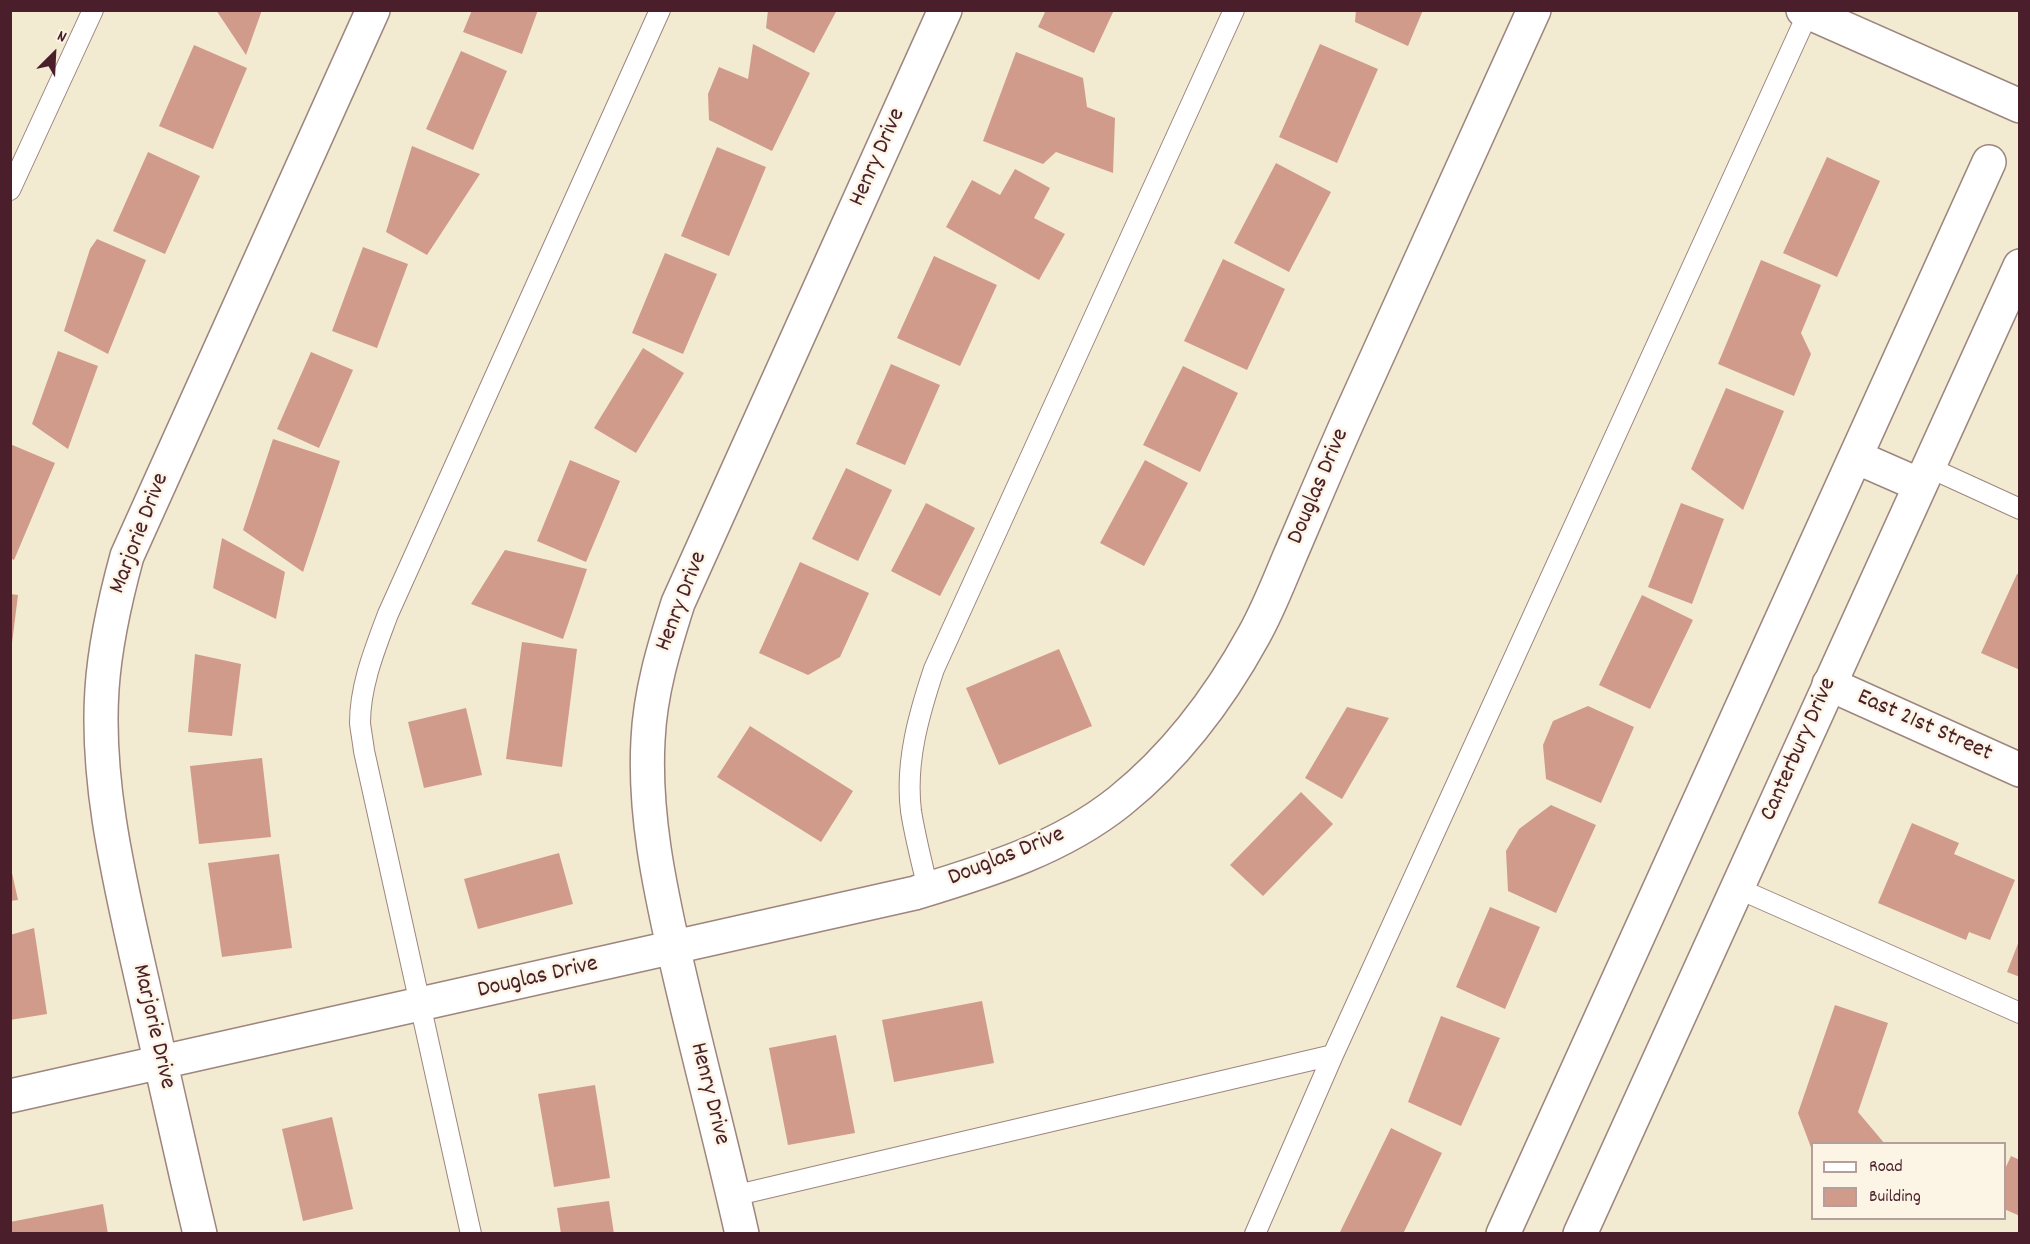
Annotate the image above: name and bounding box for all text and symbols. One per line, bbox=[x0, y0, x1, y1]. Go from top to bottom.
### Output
north arrow bbox=[24, 24, 84, 84]
text: N bbox=[53, 25, 70, 49]
street label: Henry Drive bbox=[845, 104, 913, 212]
street label: Douglas Drive bbox=[1283, 425, 1357, 549]
street label: Marjorie Drive bbox=[105, 470, 177, 598]
street label: Henry Drive bbox=[651, 548, 715, 656]
street label: Canterbury Drive bbox=[1756, 674, 1844, 826]
street label: East 21st Street bbox=[1852, 684, 1996, 770]
street label: Douglas Drive bbox=[945, 822, 1069, 894]
street label: Douglas Drive bbox=[475, 951, 601, 1007]
street label: Marjorie Drive bbox=[124, 962, 180, 1092]
street label: Henry Drive bbox=[681, 1040, 735, 1148]
legend bbox=[1811, 1142, 2006, 1220]
text: Road bbox=[1869, 1155, 1903, 1180]
text: Building bbox=[1869, 1185, 1921, 1210]

